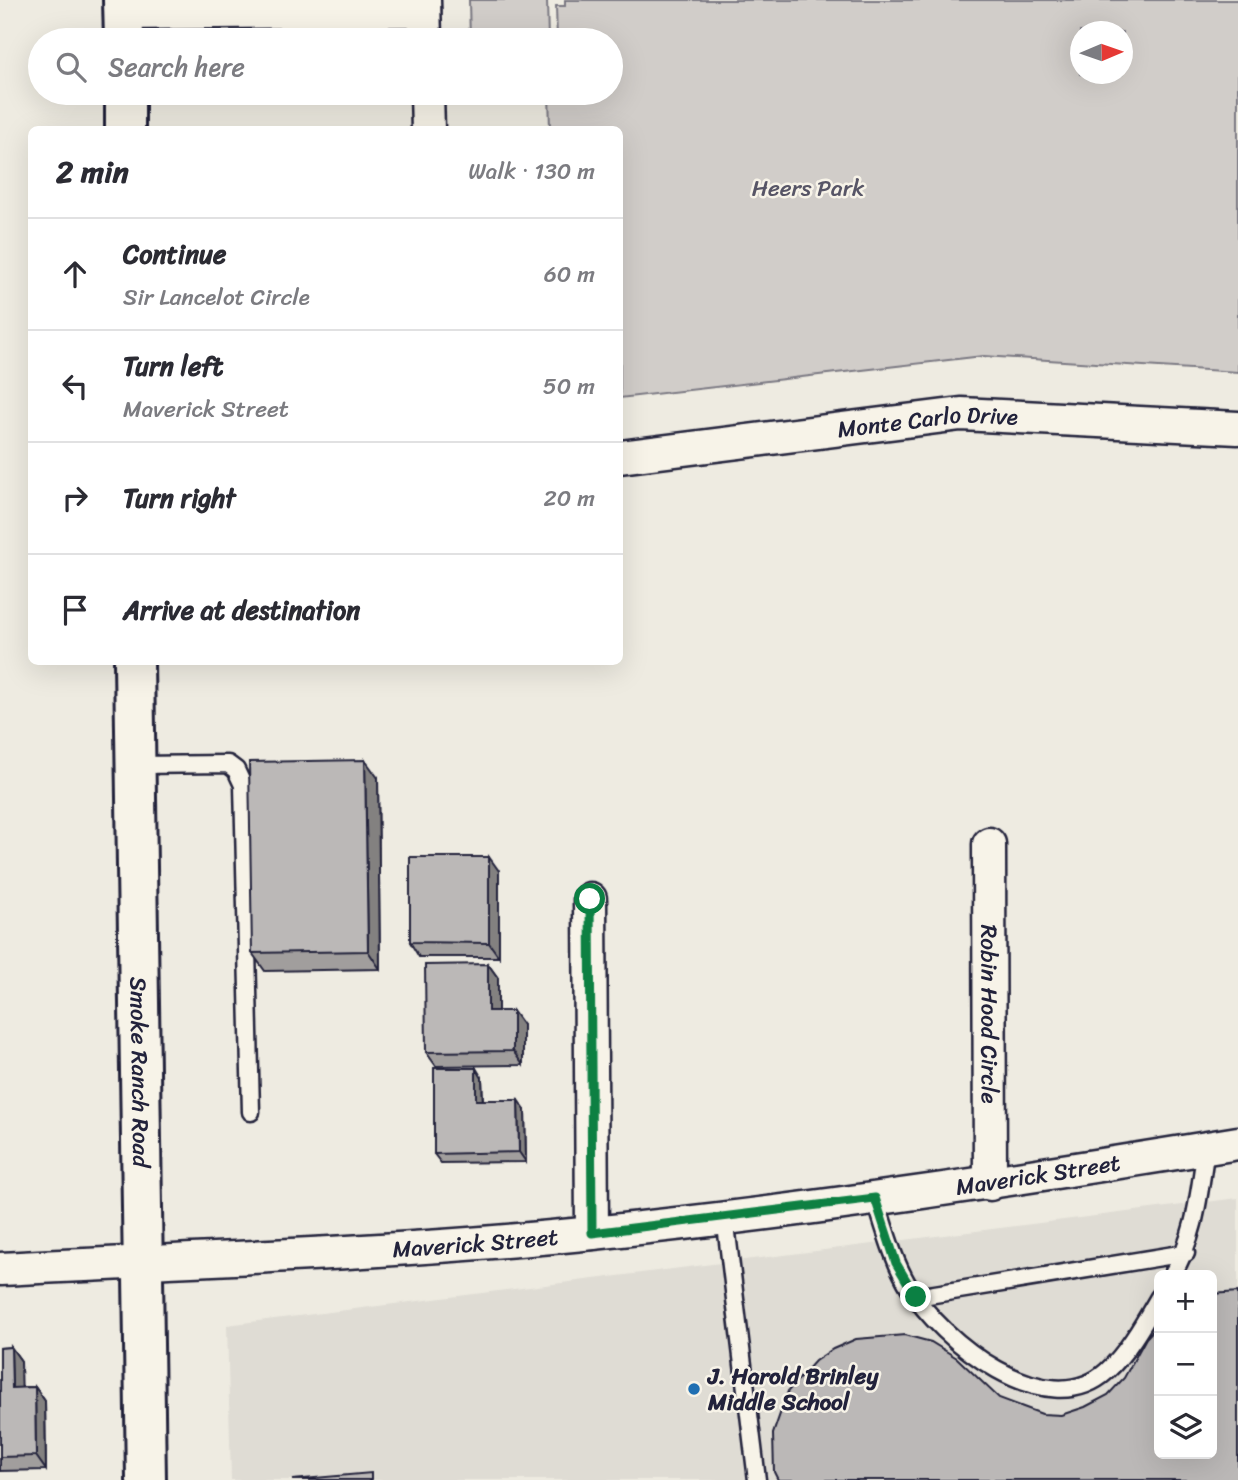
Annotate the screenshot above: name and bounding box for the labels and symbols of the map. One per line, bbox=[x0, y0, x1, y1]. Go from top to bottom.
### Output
north arrow bbox=[1070, 21, 1133, 84]
park label: Heers Park bbox=[752, 168, 865, 209]
street label: Monte Carlo Drive bbox=[835, 394, 1019, 450]
route start bbox=[574, 883, 605, 914]
street label: Robin Hood Circle bbox=[968, 924, 1010, 1104]
street label: Smoke Ranch Road bbox=[118, 976, 161, 1169]
street label: Maverick Street bbox=[953, 1142, 1123, 1208]
street label: Maverick Street bbox=[391, 1217, 560, 1270]
route end bbox=[900, 1281, 931, 1312]
place label: J. Harold Brinley Middle School bbox=[706, 1356, 879, 1423]
marker: J. Harold Brinley Middle School bbox=[686, 1381, 702, 1397]

